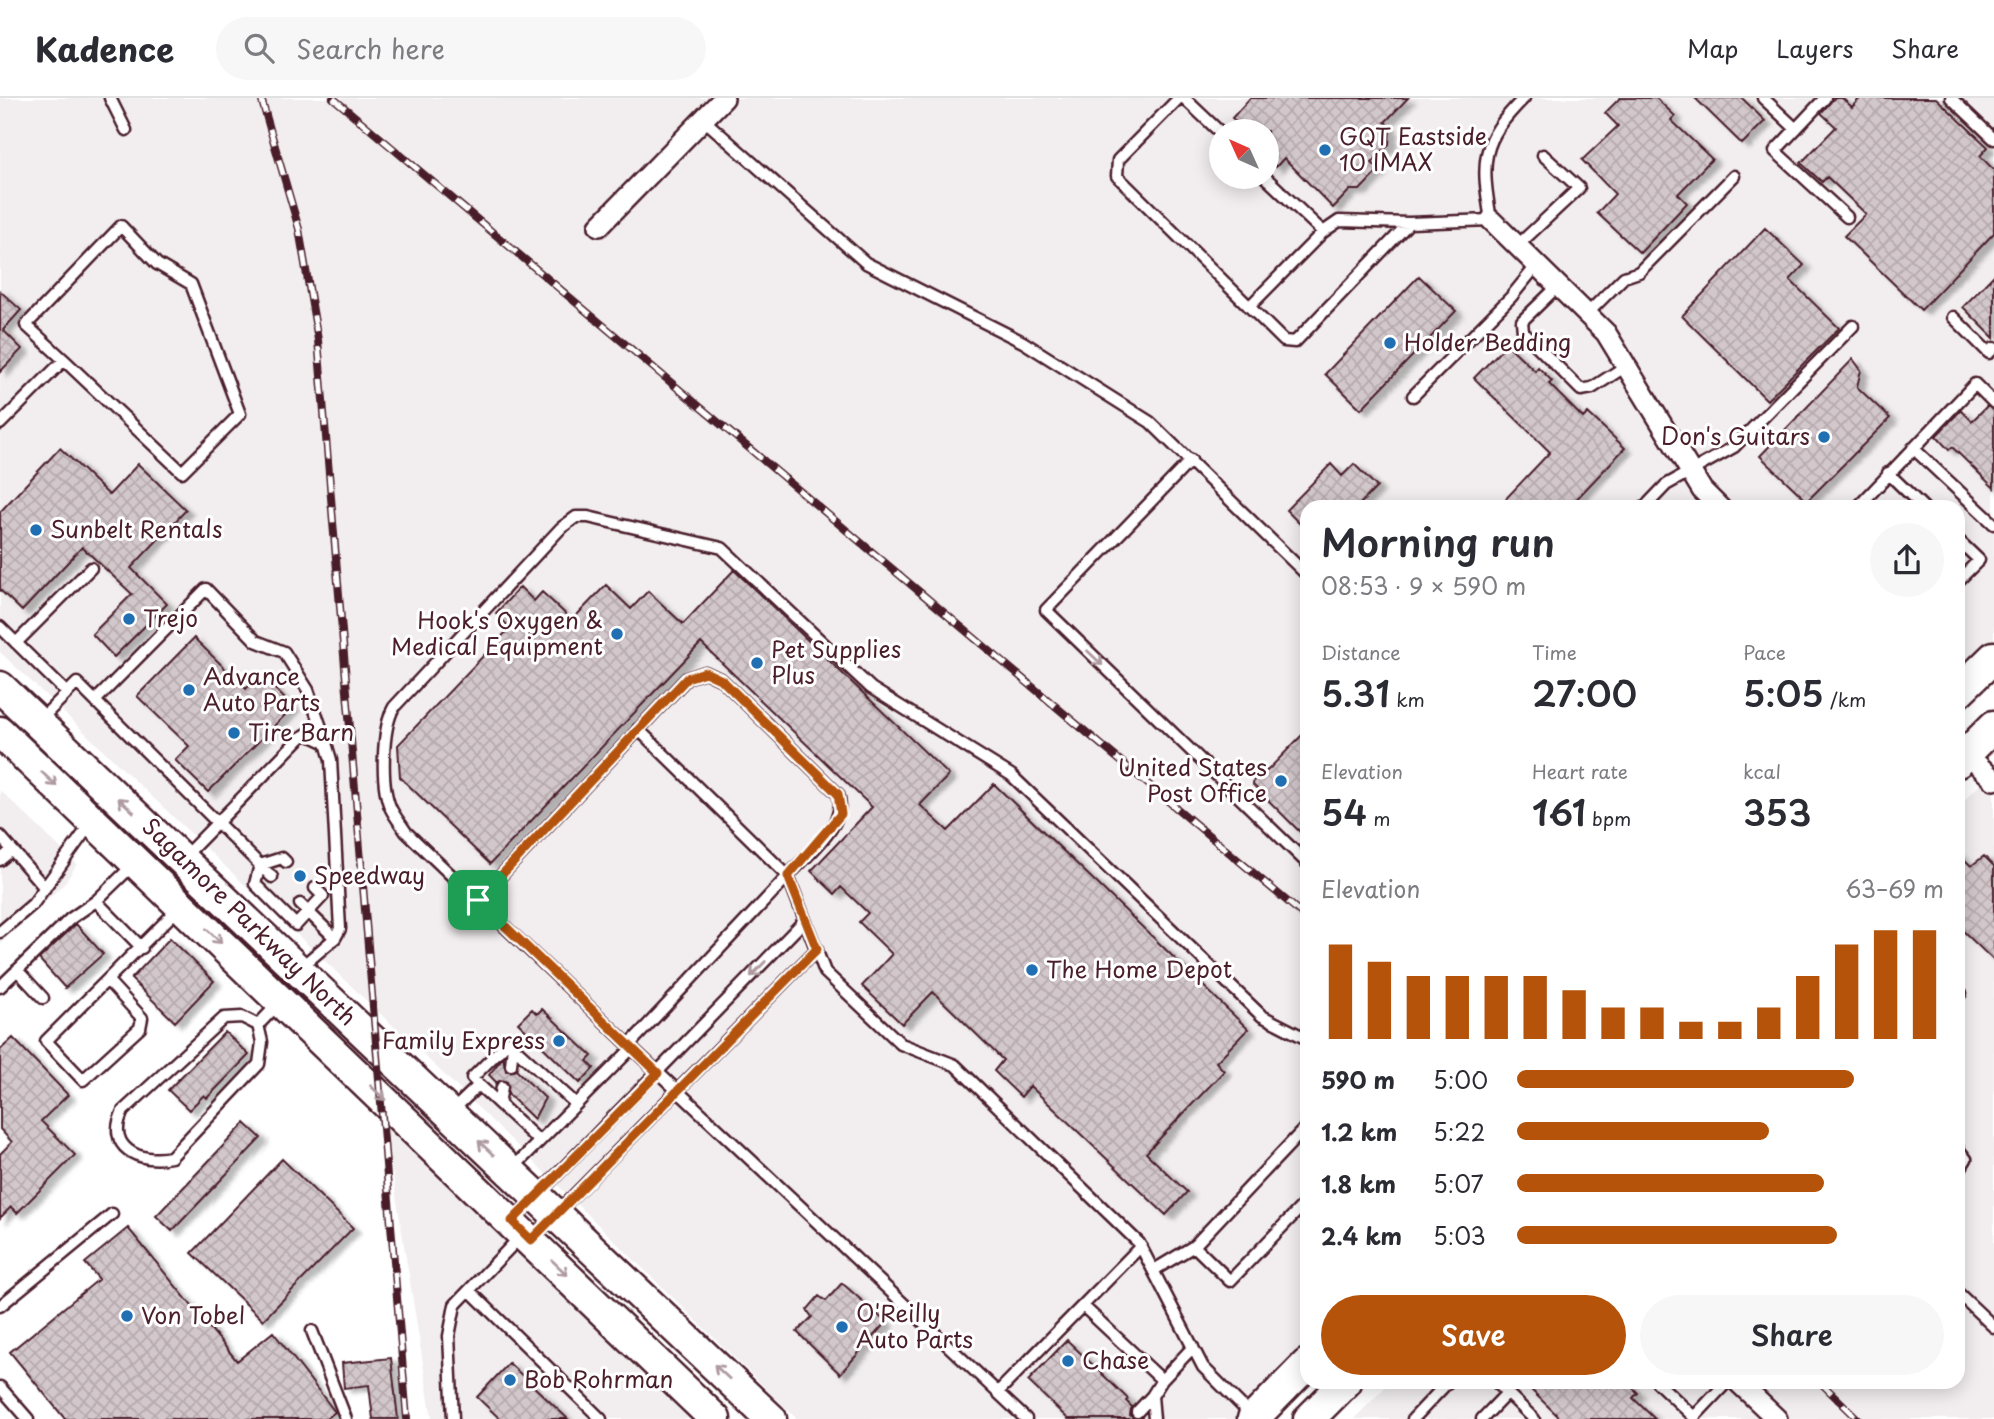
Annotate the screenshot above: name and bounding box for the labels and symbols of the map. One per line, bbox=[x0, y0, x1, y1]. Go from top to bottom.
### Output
place label: GQT Eastside 10 IMAX bbox=[1339, 118, 1487, 179]
north arrow bbox=[1209, 119, 1279, 189]
marker: GQT Eastside 10 IMAX bbox=[1317, 142, 1333, 158]
place label: Holder Bedding bbox=[1404, 324, 1571, 359]
marker: Holder Bedding bbox=[1382, 335, 1398, 351]
place label: Don's Guitars bbox=[1661, 418, 1810, 453]
marker: Don's Guitars bbox=[1816, 429, 1832, 445]
place label: Sunbelt Rentals bbox=[50, 511, 222, 546]
marker: Sunbelt Rentals bbox=[28, 522, 44, 538]
place label: Trejo bbox=[143, 600, 198, 635]
place label: Hook's Oxygen & Medical Equipment bbox=[391, 602, 603, 663]
marker: Trejo bbox=[121, 611, 137, 627]
marker: Hook's Oxygen & Medical Equipment bbox=[609, 626, 625, 642]
place label: Pet Supplies Plus bbox=[771, 631, 901, 692]
one-way arrow bbox=[1086, 650, 1103, 667]
marker: Pet Supplies Plus bbox=[749, 655, 765, 671]
place label: Advance Auto Parts bbox=[203, 658, 320, 719]
marker: Advance Auto Parts bbox=[181, 682, 197, 698]
place label: Tire Barn bbox=[248, 714, 354, 749]
marker: Tire Barn bbox=[226, 725, 242, 741]
place label: United States Post Office bbox=[1118, 749, 1267, 810]
one-way arrow bbox=[40, 770, 57, 787]
marker: United States Post Office bbox=[1273, 773, 1289, 789]
one-way arrow bbox=[117, 797, 135, 813]
street label: Sagamore Parkway North bbox=[135, 809, 365, 1033]
place label: Speedway bbox=[314, 857, 425, 892]
marker: Speedway bbox=[292, 868, 308, 884]
pin bbox=[448, 870, 508, 930]
one-way arrow bbox=[205, 928, 222, 945]
place label: The Home Depot bbox=[1046, 951, 1232, 986]
one-way arrow bbox=[749, 961, 766, 978]
marker: The Home Depot bbox=[1024, 962, 1040, 978]
place label: Family Express bbox=[382, 1022, 545, 1057]
marker: Family Express bbox=[551, 1033, 567, 1049]
one-way arrow bbox=[369, 1085, 386, 1102]
one-way arrow bbox=[478, 1139, 495, 1156]
one-way arrow bbox=[551, 1260, 568, 1277]
place label: O'Reilly Auto Parts bbox=[856, 1295, 973, 1356]
place label: Von Tobel bbox=[141, 1297, 245, 1332]
marker: Von Tobel bbox=[119, 1308, 135, 1324]
marker: O'Reilly Auto Parts bbox=[834, 1319, 850, 1335]
place label: Chase bbox=[1082, 1342, 1149, 1377]
marker: Chase bbox=[1060, 1353, 1076, 1369]
place label: Bob Rohrman bbox=[524, 1361, 673, 1396]
one-way arrow bbox=[713, 1364, 731, 1380]
marker: Bob Rohrman bbox=[502, 1372, 518, 1388]

